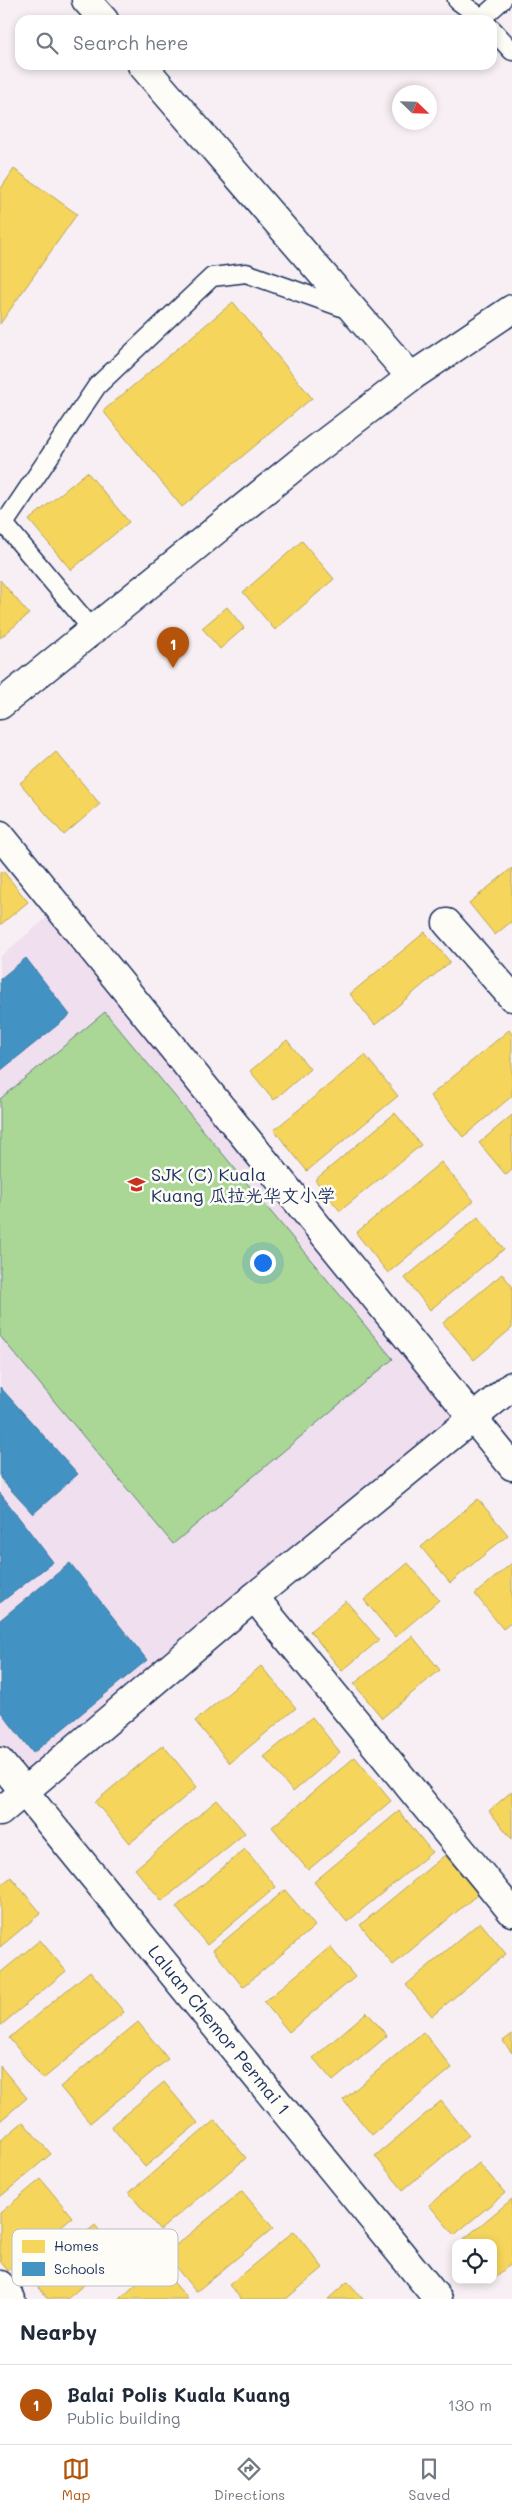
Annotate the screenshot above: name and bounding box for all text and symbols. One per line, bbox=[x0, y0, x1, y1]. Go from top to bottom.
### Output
search box bbox=[15, 15, 497, 70]
icon: search bbox=[33, 29, 61, 57]
text: Search here bbox=[73, 30, 189, 55]
north arrow bbox=[392, 85, 437, 130]
pin: 1 bbox=[157, 627, 189, 668]
place label: SJK (C) Kuala Kuang 瓜拉光华文小学 bbox=[151, 1162, 335, 1207]
school or university icon: SJK (C) Kuala Kuang 瓜拉光华文小学 bbox=[127, 1175, 147, 1195]
your location bbox=[250, 1250, 276, 1276]
street label: Laluan Chemor Permai 1 bbox=[143, 1940, 296, 2119]
legend bbox=[12, 2229, 178, 2286]
text: Homes bbox=[54, 2236, 99, 2255]
map controls bbox=[452, 2239, 497, 2284]
button: locate bbox=[452, 2239, 497, 2284]
text: Schools bbox=[54, 2259, 105, 2278]
text: Nearby bbox=[20, 2318, 97, 2345]
text: Balai Polis Kuala Kuang bbox=[67, 2382, 290, 2407]
text: 1 bbox=[32, 2394, 40, 2415]
text: 130 m bbox=[448, 2394, 492, 2415]
text: Public building bbox=[67, 2407, 180, 2428]
tab: Map bbox=[62, 2455, 90, 2504]
tab: Directions bbox=[214, 2455, 285, 2504]
tab: Saved bbox=[409, 2455, 450, 2504]

